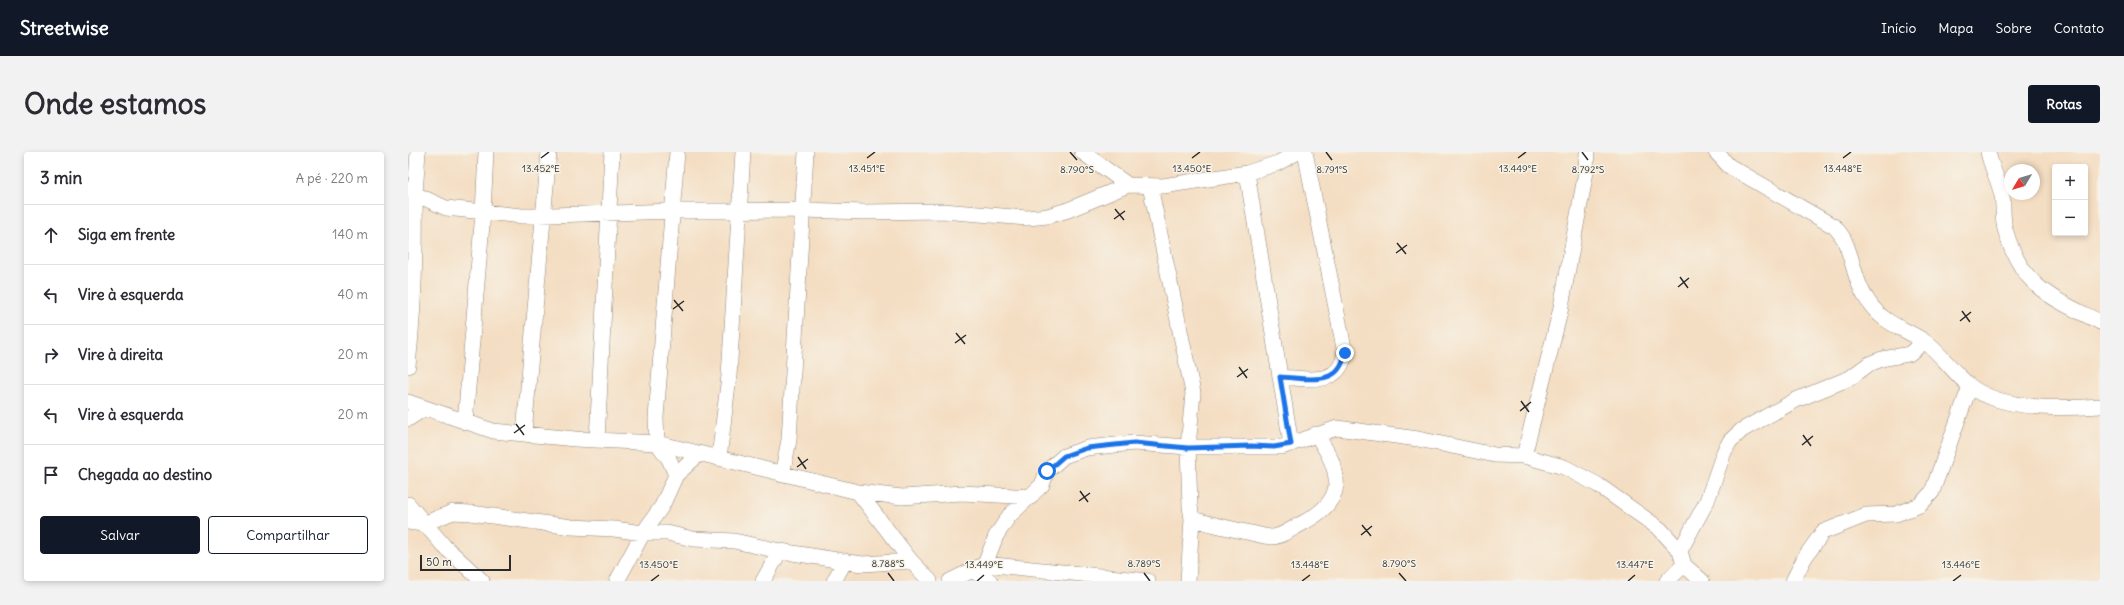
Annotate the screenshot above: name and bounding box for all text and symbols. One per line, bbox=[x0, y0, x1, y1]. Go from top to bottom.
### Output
text: Streetwise bbox=[20, 16, 109, 40]
text: Início bbox=[1881, 19, 1916, 37]
text: Mapa bbox=[1938, 19, 1974, 37]
text: Sobre bbox=[1996, 19, 2032, 37]
text: Contato bbox=[2054, 19, 2104, 37]
button: Rotas bbox=[2028, 85, 2100, 123]
text: Onde estamos bbox=[24, 86, 206, 122]
text: 13.452°E bbox=[522, 162, 560, 175]
text: 13.451°E bbox=[849, 162, 885, 175]
text: 13.450°E bbox=[1173, 162, 1212, 175]
text: 13.449°E bbox=[1499, 162, 1537, 175]
text: 13.448°E bbox=[1824, 162, 1862, 175]
text: 8.790°S bbox=[1060, 163, 1094, 176]
text: 8.791°S bbox=[1316, 163, 1348, 176]
text: 8.792°S bbox=[1572, 163, 1605, 176]
north arrow bbox=[2004, 164, 2040, 200]
map controls bbox=[2052, 164, 2088, 236]
button: + bbox=[2052, 164, 2088, 200]
text: 3 min bbox=[40, 167, 82, 189]
text: A pé · 220 m bbox=[296, 170, 368, 187]
button: − bbox=[2052, 200, 2088, 236]
icon: ahead bbox=[40, 224, 62, 246]
text: Siga em frente bbox=[78, 225, 175, 244]
text: 140 m bbox=[332, 226, 368, 243]
icon: left bbox=[40, 284, 62, 306]
text: Vire à esquerda bbox=[78, 285, 184, 304]
text: 40 m bbox=[337, 286, 368, 303]
icon: right bbox=[40, 344, 62, 366]
route end bbox=[1336, 344, 1354, 362]
text: Vire à direita bbox=[78, 345, 163, 364]
text: 20 m bbox=[338, 346, 368, 363]
icon: left bbox=[40, 404, 62, 426]
text: Vire à esquerda bbox=[78, 405, 184, 424]
text: 20 m bbox=[338, 406, 368, 423]
route start bbox=[1038, 462, 1056, 480]
icon: arrive bbox=[40, 464, 62, 486]
text: Chegada ao destino bbox=[78, 465, 212, 484]
button: Salvar bbox=[40, 516, 200, 554]
button: Compartilhar bbox=[208, 516, 368, 554]
scale bar bbox=[420, 553, 511, 572]
text: 50 m bbox=[426, 555, 452, 569]
text: 8.788°S bbox=[871, 557, 905, 570]
text: 8.789°S bbox=[1127, 557, 1161, 570]
text: 8.790°S bbox=[1382, 557, 1416, 570]
text: 13.450°E bbox=[640, 558, 679, 571]
text: 13.449°E bbox=[965, 558, 1003, 571]
text: 13.448°E bbox=[1291, 558, 1329, 571]
text: 13.447°E bbox=[1616, 558, 1654, 571]
text: 13.446°E bbox=[1942, 558, 1980, 571]

